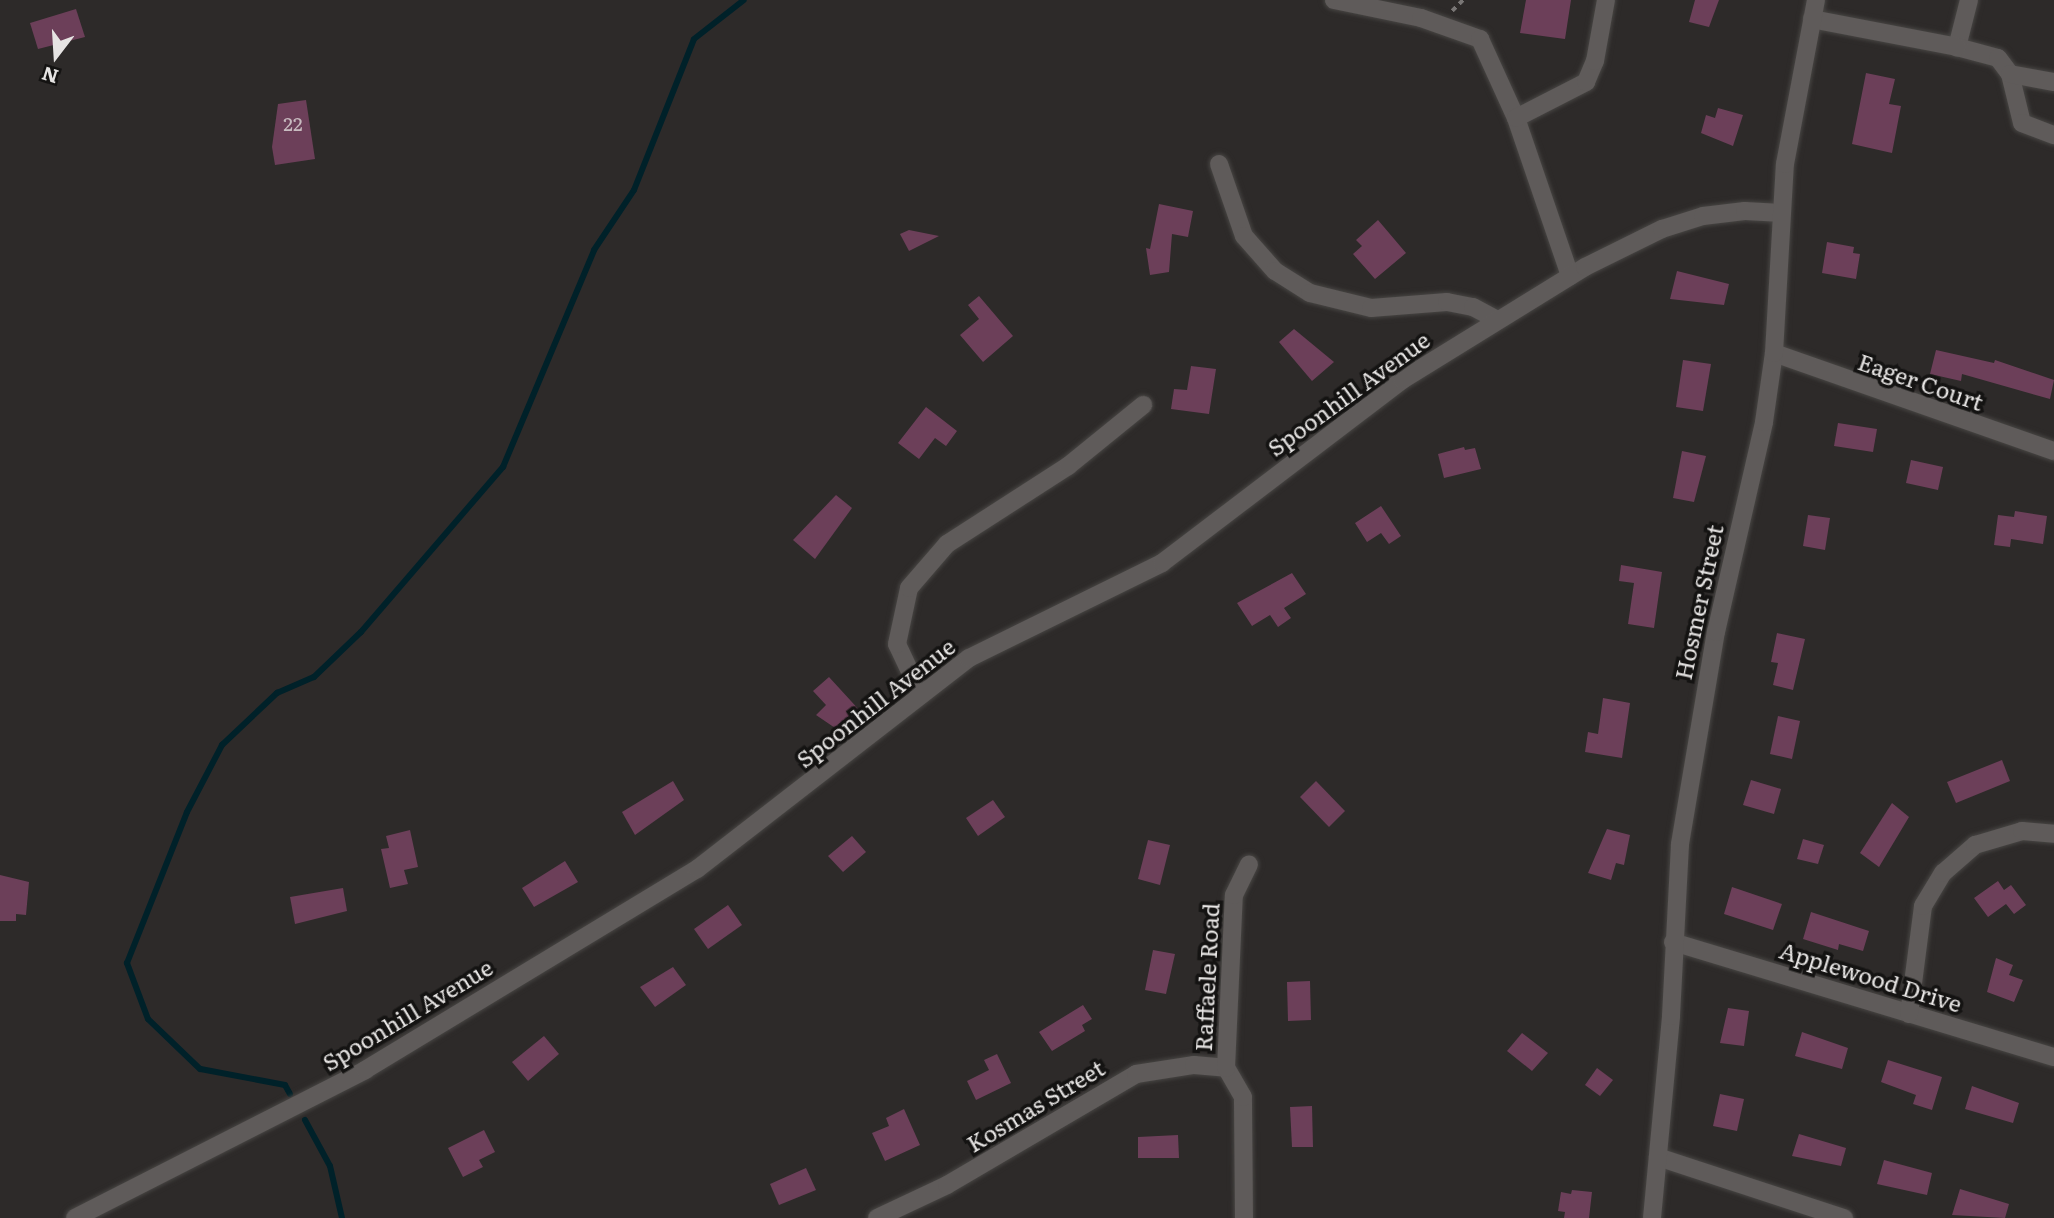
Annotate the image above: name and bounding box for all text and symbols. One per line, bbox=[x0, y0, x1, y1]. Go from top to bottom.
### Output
north arrow bbox=[21, 21, 91, 91]
text: N bbox=[38, 60, 62, 92]
house number: 22 bbox=[283, 113, 303, 135]
street label: Spoonhill Avenue bbox=[1262, 325, 1434, 461]
street label: Eager Court bbox=[1855, 347, 1987, 415]
street label: Hosmer Street bbox=[1668, 522, 1728, 682]
street label: Spoonhill Avenue bbox=[790, 632, 960, 772]
street label: Raffaele Road bbox=[1188, 902, 1224, 1052]
street label: Applewood Drive bbox=[1777, 935, 1965, 1017]
street label: Spoonhill Avenue bbox=[317, 952, 497, 1076]
street label: Kosmas Street bbox=[961, 1053, 1109, 1157]

